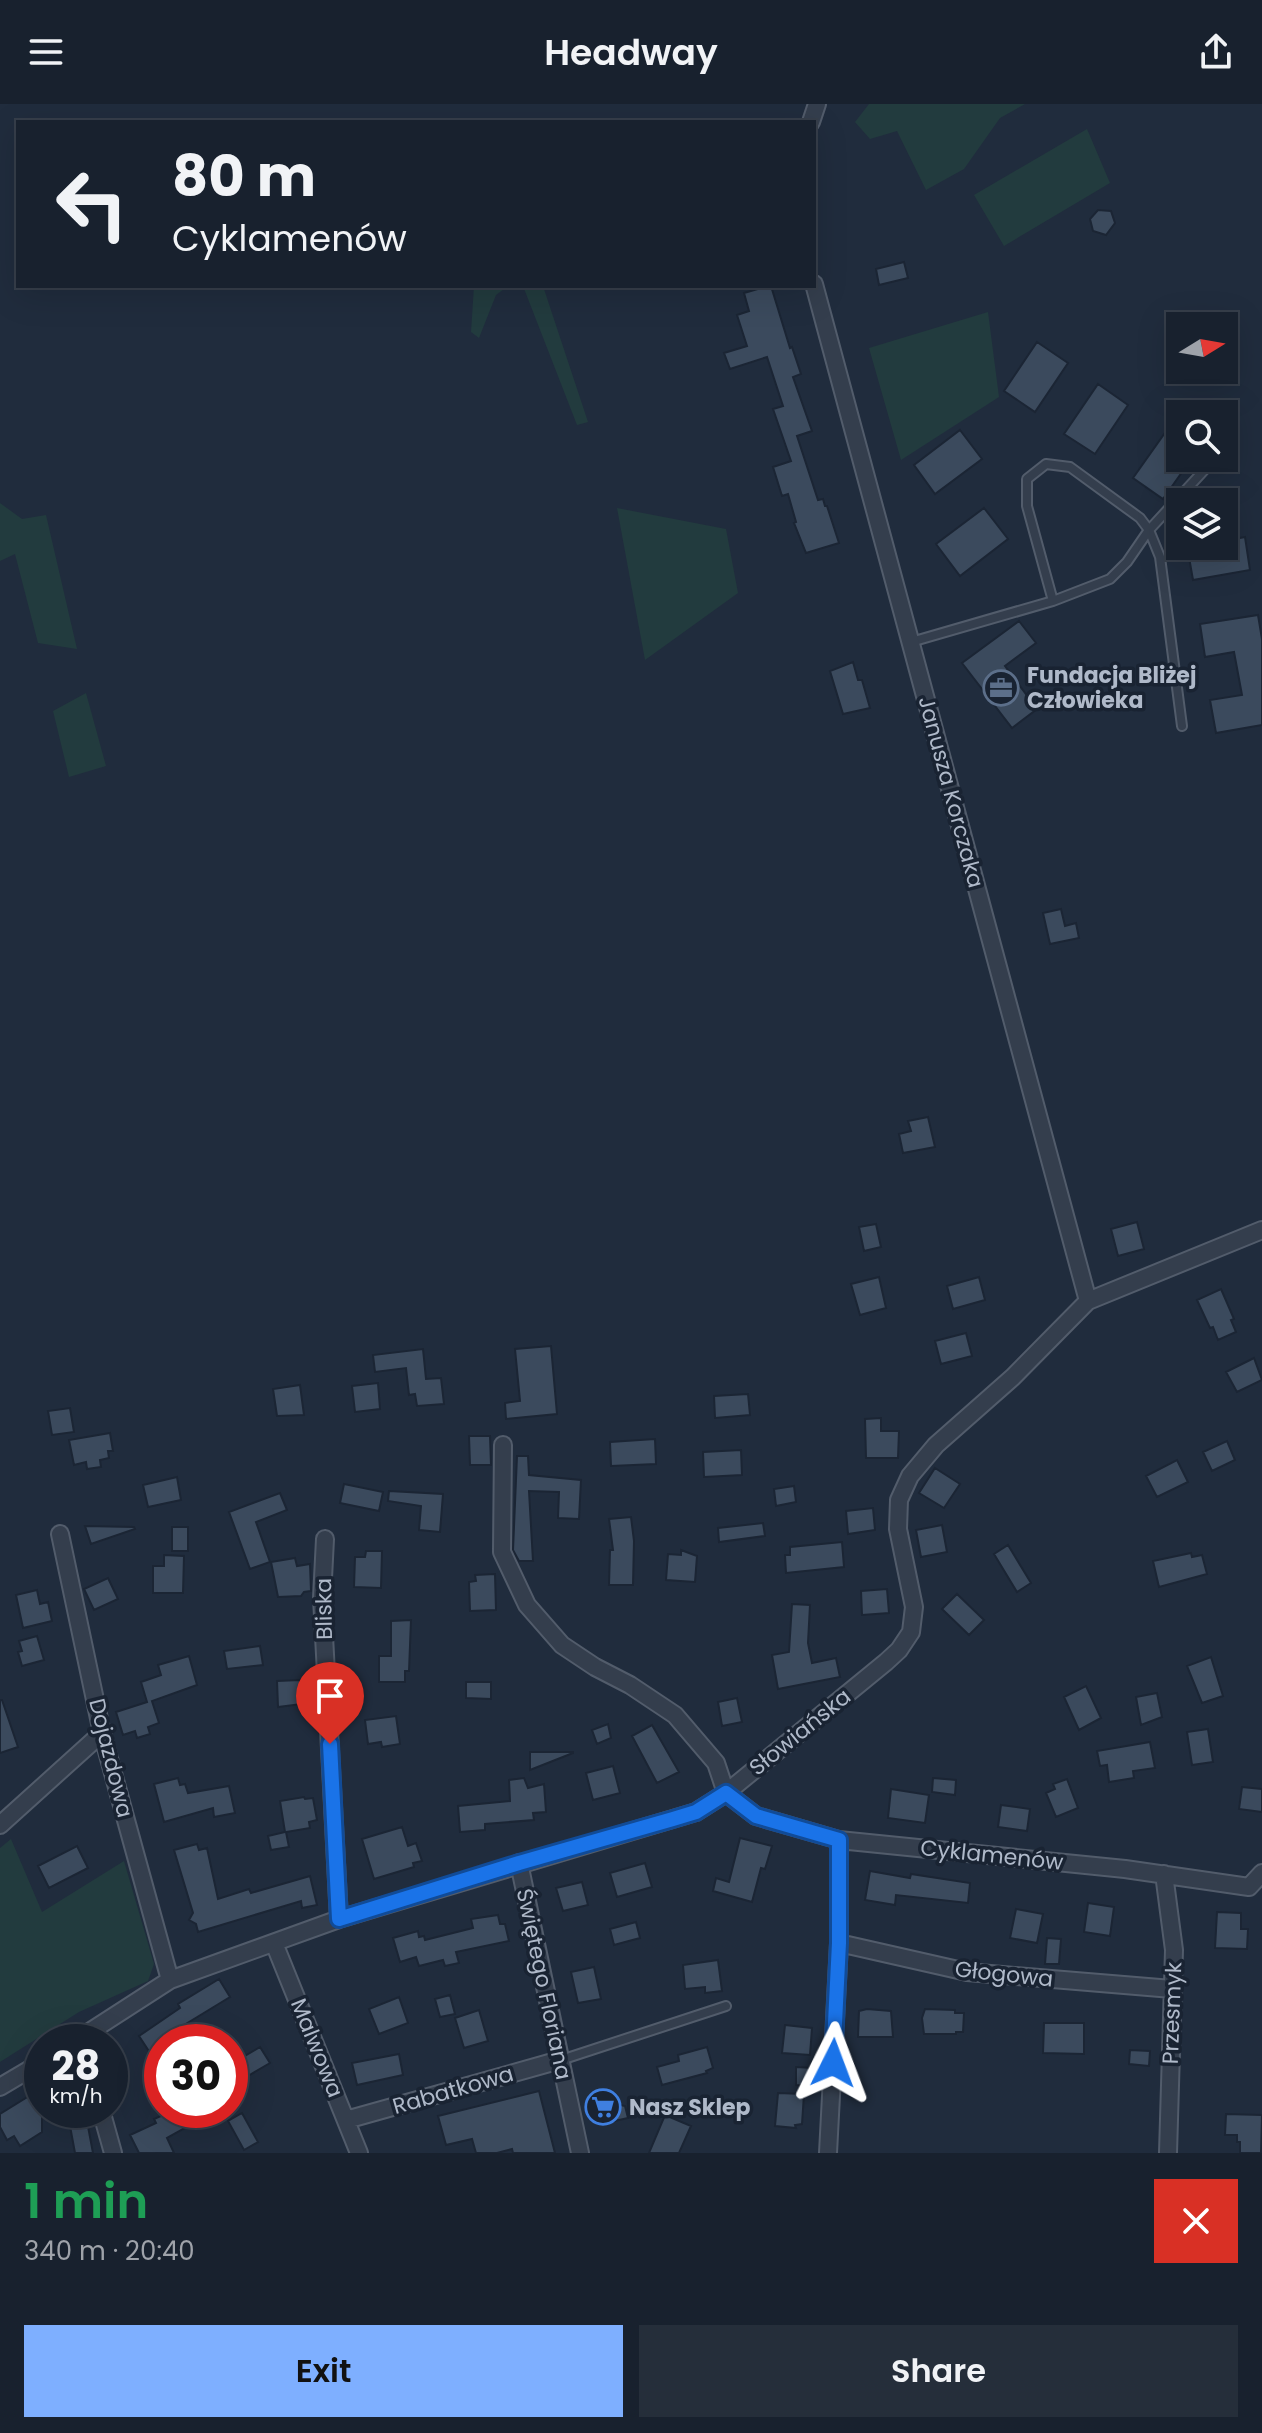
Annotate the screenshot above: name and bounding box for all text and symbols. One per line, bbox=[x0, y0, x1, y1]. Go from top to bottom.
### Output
text: Headway bbox=[544, 27, 718, 78]
icon: menu bbox=[24, 30, 68, 74]
icon: share bbox=[1194, 30, 1238, 74]
text: 80 m bbox=[172, 137, 316, 216]
icon: left bbox=[40, 152, 144, 256]
text: Cyklamenów bbox=[172, 213, 407, 264]
north arrow bbox=[1166, 312, 1238, 384]
map controls bbox=[1166, 312, 1238, 560]
button: search bbox=[1166, 400, 1238, 472]
button: layers bbox=[1166, 488, 1238, 560]
place label: Fundacja Bliżej Człowieka bbox=[1027, 660, 1196, 716]
office icon: Fundacja Bliżej Człowieka bbox=[982, 669, 1020, 707]
street label: Janusza Korczaka bbox=[911, 693, 991, 891]
street label: Bliska bbox=[308, 1578, 340, 1640]
pin bbox=[296, 1662, 364, 1744]
icon: arrive bbox=[308, 1674, 352, 1718]
street label: Słowiańska bbox=[743, 1681, 857, 1783]
street label: Dojazdowa bbox=[81, 1695, 141, 1821]
street label: Cyklamenów bbox=[919, 1832, 1065, 1878]
street label: Świętego Floriana bbox=[509, 1886, 579, 2082]
street label: Głogowa bbox=[953, 1953, 1055, 1995]
street label: Przesmyk bbox=[1155, 1961, 1189, 2065]
street label: Malwowa bbox=[283, 1994, 351, 2102]
position arrow bbox=[791, 2021, 875, 2105]
speed limit sign: 30 bbox=[144, 2024, 248, 2128]
text: 28 bbox=[52, 2038, 100, 2094]
street label: Rabatkowa bbox=[389, 2058, 517, 2122]
text: km/h bbox=[49, 2082, 103, 2110]
supermarket icon: Nasz Sklep bbox=[584, 2088, 622, 2126]
place label: Nasz Sklep bbox=[629, 2092, 751, 2123]
text: 1 min bbox=[24, 2168, 148, 2235]
button: close bbox=[1154, 2179, 1238, 2263]
text: 340 m · 20:40 bbox=[24, 2233, 195, 2269]
button: Exit bbox=[24, 2325, 623, 2417]
button: Share bbox=[639, 2325, 1238, 2417]

